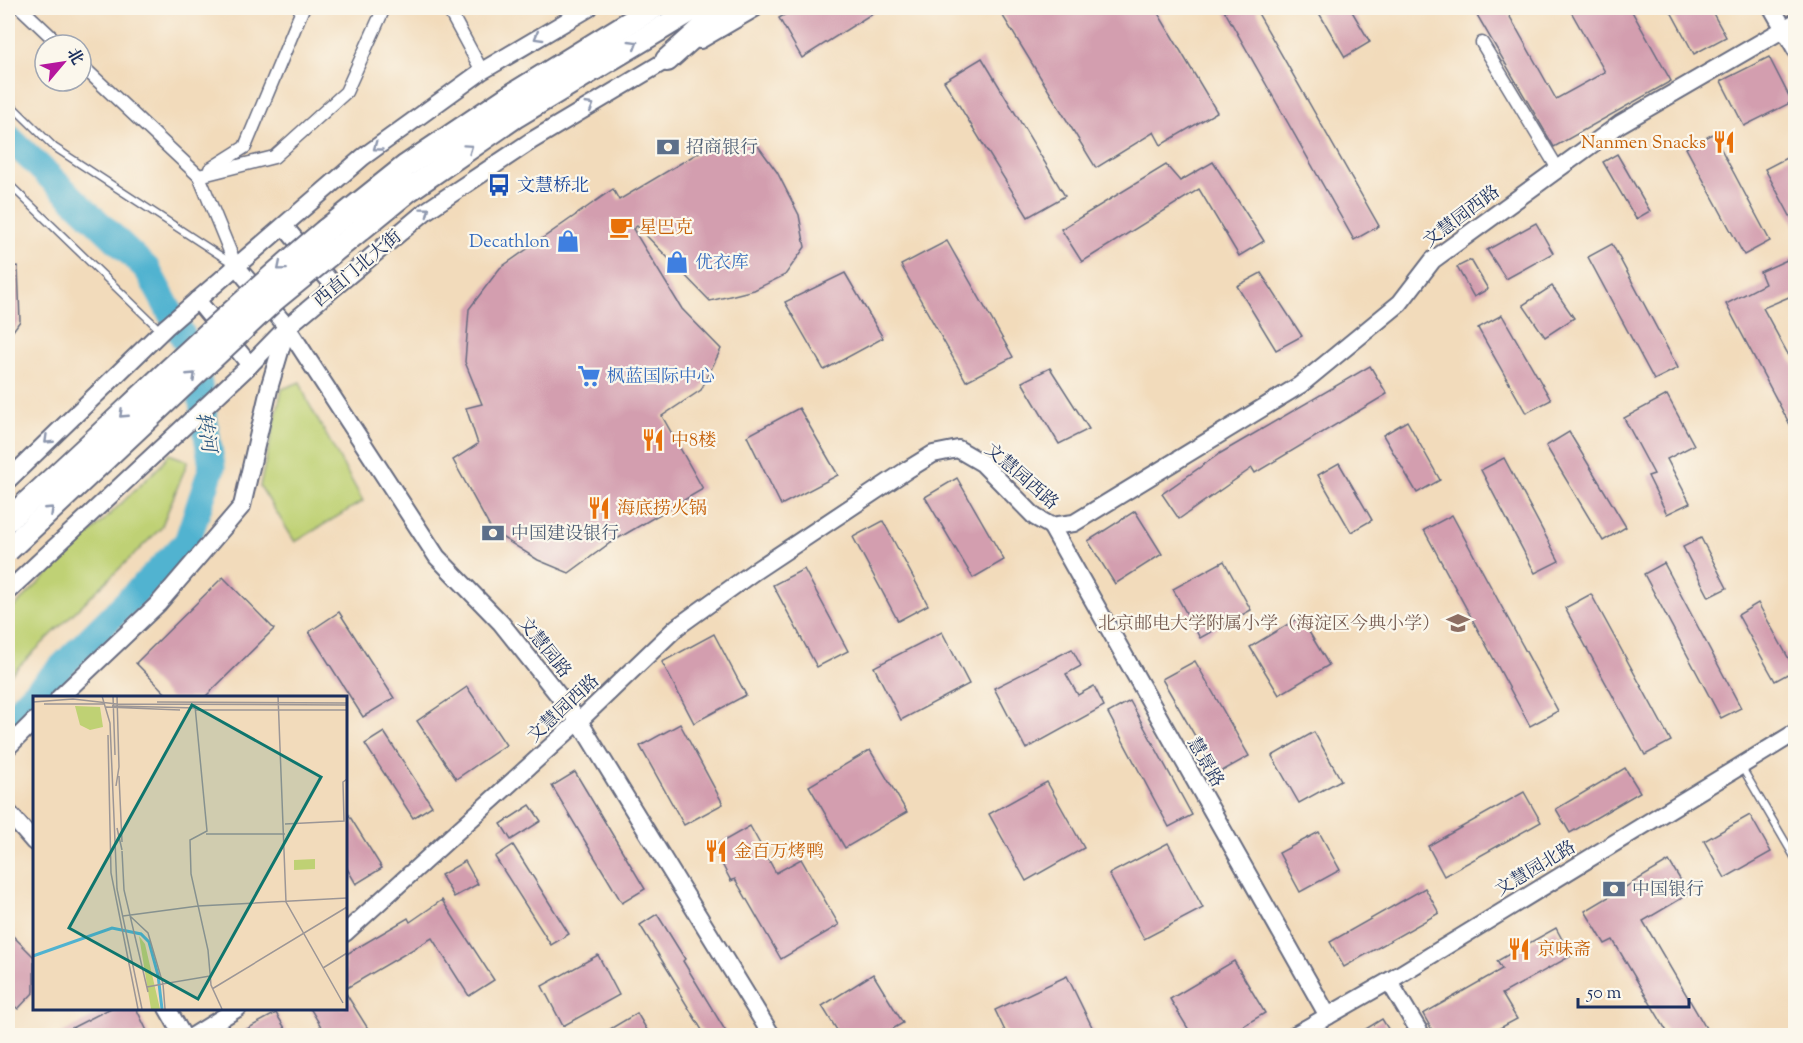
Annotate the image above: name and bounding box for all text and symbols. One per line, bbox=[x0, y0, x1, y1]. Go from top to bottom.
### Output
one-way arrow bbox=[534, 30, 544, 42]
north arrow bbox=[33, 33, 93, 93]
one-way arrow bbox=[628, 40, 638, 52]
text: 北 bbox=[60, 44, 88, 70]
one-way arrow bbox=[584, 101, 594, 113]
restaurant icon: Nanmen Snacks bbox=[1711, 129, 1737, 155]
place label: Nanmen Snacks bbox=[1581, 131, 1706, 157]
bank icon: 招商银行 bbox=[655, 134, 681, 160]
place label: 招商银行 bbox=[686, 136, 758, 162]
one-way arrow bbox=[373, 140, 384, 151]
one-way arrow bbox=[462, 144, 473, 155]
bus stop icon: 文慧桥北 bbox=[486, 172, 512, 198]
place label: 文慧桥北 bbox=[517, 174, 589, 200]
street label: 文慧园西路 bbox=[1418, 180, 1506, 255]
one-way arrow bbox=[419, 208, 430, 219]
cafe icon: 星巴克 bbox=[608, 214, 634, 240]
place label: 星巴克 bbox=[639, 216, 693, 242]
street label: 西直门北大街 bbox=[309, 225, 408, 314]
shop icon: Decathlon bbox=[555, 228, 581, 254]
place label: Decathlon bbox=[469, 230, 550, 256]
shop icon: 优衣库 bbox=[664, 249, 690, 275]
place label: 优衣库 bbox=[695, 251, 749, 277]
one-way arrow bbox=[277, 260, 288, 271]
supermarket icon: 枫蓝国际中心 bbox=[576, 363, 602, 389]
place label: 枫蓝国际中心 bbox=[607, 365, 715, 391]
one-way arrow bbox=[186, 372, 196, 383]
one-way arrow bbox=[119, 407, 130, 418]
water label: 转河 bbox=[187, 410, 222, 457]
restaurant icon: 中8楼 bbox=[640, 427, 666, 453]
place label: 中8楼 bbox=[671, 429, 716, 455]
one-way arrow bbox=[45, 433, 56, 444]
street label: 文慧园西路 bbox=[978, 438, 1063, 517]
restaurant icon: 海底捞火锅 bbox=[586, 495, 612, 521]
place label: 海底捞火锅 bbox=[617, 497, 707, 523]
one-way arrow bbox=[43, 506, 54, 517]
bank icon: 中国建设银行 bbox=[480, 520, 506, 546]
place label: 中国建设银行 bbox=[511, 522, 619, 548]
school or university icon: 北京邮电大学附属小学（海淀区今典小学） bbox=[1445, 610, 1471, 636]
street label: 文慧园路 bbox=[511, 612, 576, 684]
place label: 北京邮电大学附属小学（海淀区今典小学） bbox=[1098, 612, 1440, 638]
street label: 文慧园西路 bbox=[523, 669, 606, 750]
inset map bbox=[33, 696, 346, 1010]
street label: 慧景路 bbox=[1180, 733, 1229, 793]
street label: 文慧园北路 bbox=[1491, 835, 1581, 904]
restaurant icon: 金百万烤鸭 bbox=[703, 838, 729, 864]
place label: 金百万烤鸭 bbox=[734, 840, 824, 866]
bank icon: 中国银行 bbox=[1601, 876, 1627, 902]
place label: 中国银行 bbox=[1632, 878, 1704, 904]
restaurant icon: 京味斋 bbox=[1506, 936, 1532, 962]
place label: 京味斋 bbox=[1537, 938, 1591, 964]
scale bar bbox=[1578, 971, 1689, 1009]
text: 50 m bbox=[1586, 981, 1622, 1007]

